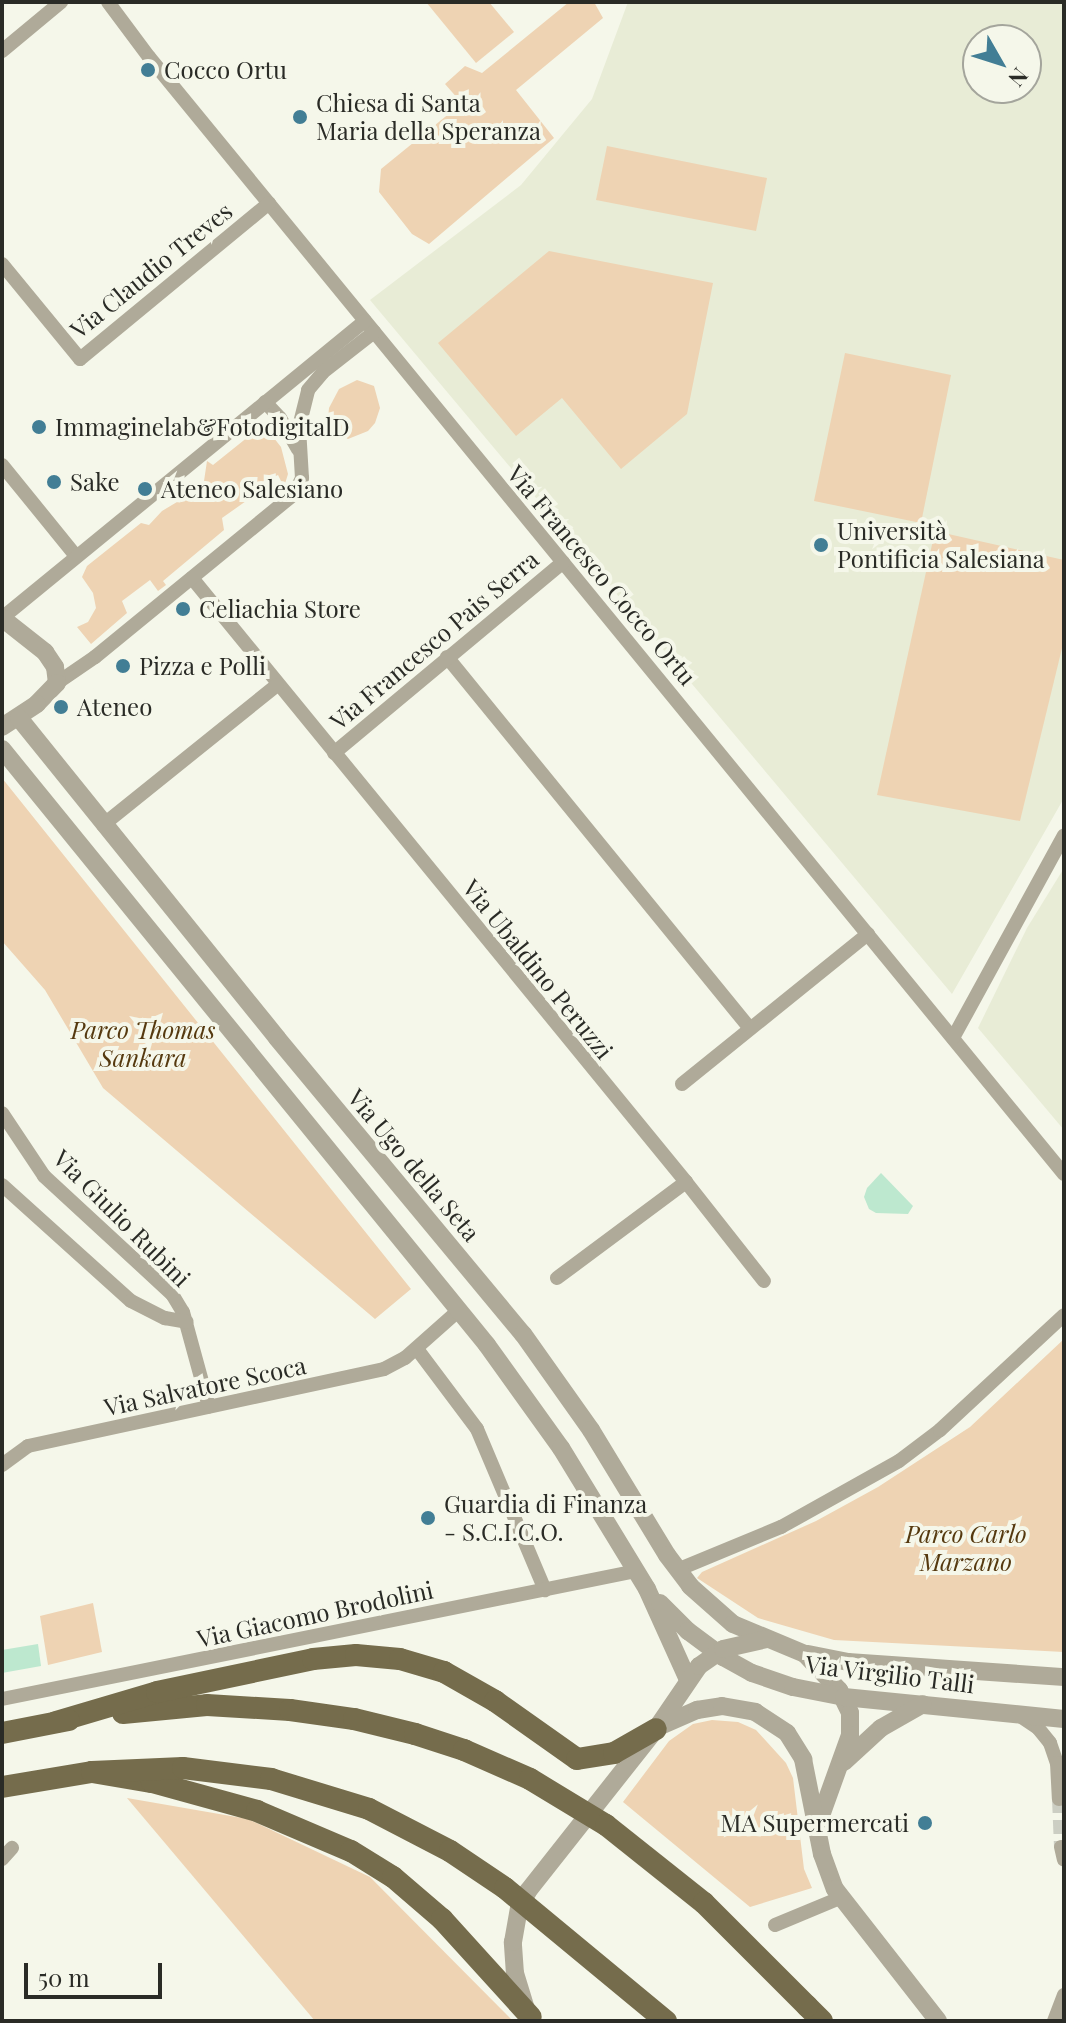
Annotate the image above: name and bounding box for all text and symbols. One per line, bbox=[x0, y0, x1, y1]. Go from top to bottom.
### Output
north arrow bbox=[962, 24, 1042, 104]
place label: Cocco Ortu bbox=[164, 56, 287, 84]
marker: Cocco Ortu bbox=[139, 61, 157, 79]
text: N bbox=[1002, 62, 1036, 93]
place label: Chiesa di Santa Maria della Speranza bbox=[316, 89, 542, 145]
marker: Chiesa di Santa Maria della Speranza bbox=[291, 108, 309, 126]
street label: Via Claudio Treves bbox=[64, 196, 238, 344]
place label: Immaginelab&FotodigitalD bbox=[55, 413, 350, 441]
marker: Immaginelab&FotodigitalD bbox=[30, 418, 48, 436]
street label: Via Francesco Cocco Ortu bbox=[502, 459, 702, 691]
place label: Sake bbox=[70, 468, 120, 496]
marker: Sake bbox=[45, 473, 63, 491]
place label: Ateneo Salesiano bbox=[161, 475, 343, 503]
marker: Ateneo Salesiano bbox=[136, 480, 154, 498]
place label: Università Pontificia Salesiana bbox=[837, 517, 1045, 573]
marker: Università Pontificia Salesiana bbox=[812, 536, 830, 554]
street label: Via Francesco Pais Serra bbox=[324, 544, 544, 736]
place label: Celiachia Store bbox=[199, 595, 361, 623]
marker: Celiachia Store bbox=[174, 600, 192, 618]
place label: Pizza e Polli bbox=[139, 652, 266, 680]
marker: Pizza e Polli bbox=[114, 657, 132, 675]
place label: Ateneo bbox=[77, 693, 152, 721]
marker: Ateneo bbox=[52, 698, 70, 716]
street label: Via Ubaldino Peruzzi bbox=[457, 873, 619, 1065]
park label: Parco Thomas Sankara bbox=[71, 1016, 215, 1072]
street label: Via Ugo della Seta bbox=[342, 1083, 486, 1247]
street label: Via Giulio Rubini bbox=[48, 1144, 196, 1292]
street label: Via Salvatore Scoca bbox=[101, 1350, 309, 1422]
place label: Guardia di Finanza - S.C.I.C.O. bbox=[444, 1490, 647, 1546]
marker: Guardia di Finanza - S.C.I.C.O. bbox=[419, 1509, 437, 1527]
park label: Parco Carlo Marzano bbox=[905, 1520, 1027, 1576]
street label: Via Giacomo Brodolini bbox=[194, 1575, 436, 1653]
street label: Via Virgilio Talli bbox=[803, 1649, 977, 1699]
place label: MA Supermercati bbox=[721, 1809, 909, 1837]
marker: MA Supermercati bbox=[916, 1814, 934, 1832]
scale bar bbox=[28, 1947, 166, 1997]
text: 50 m bbox=[38, 1961, 90, 1993]

